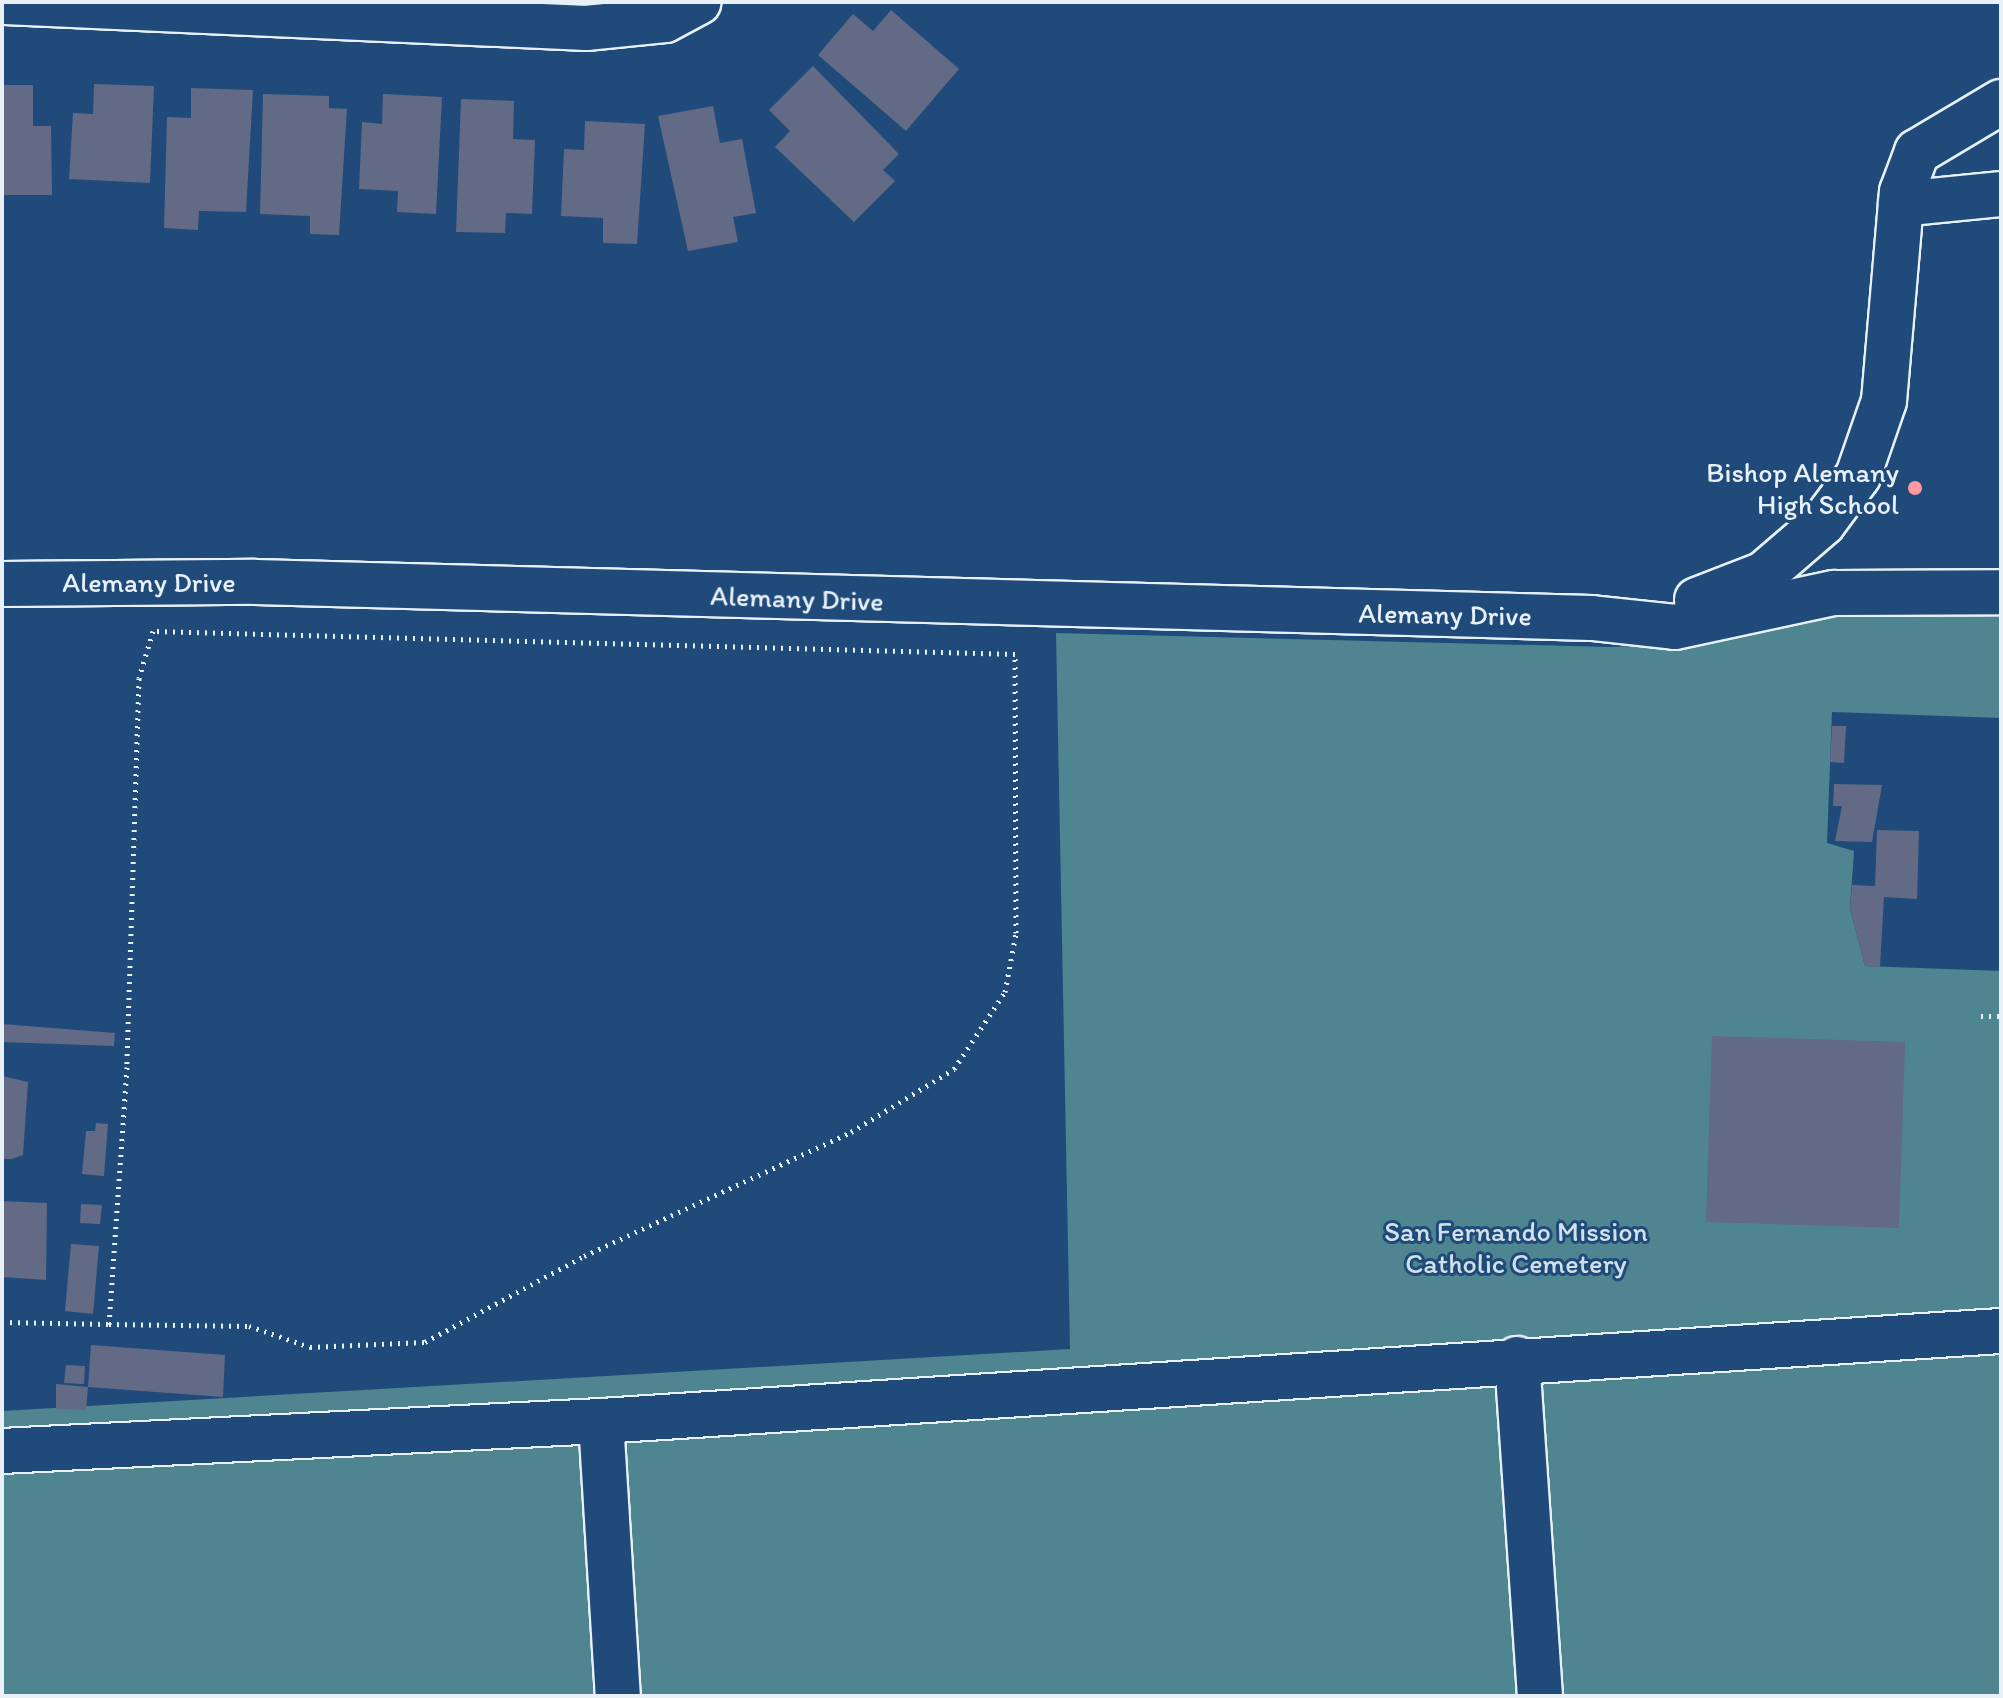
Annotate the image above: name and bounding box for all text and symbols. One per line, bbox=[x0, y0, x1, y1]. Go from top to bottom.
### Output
place label: Bishop Alemany High School bbox=[1707, 455, 1899, 521]
marker: Bishop Alemany High School bbox=[1906, 479, 1924, 497]
street label: Alemany Drive bbox=[62, 565, 236, 599]
street label: Alemany Drive bbox=[710, 578, 884, 618]
street label: Alemany Drive bbox=[1358, 596, 1532, 632]
park label: San Fernando Mission Catholic Cemetery bbox=[1385, 1214, 1647, 1280]

